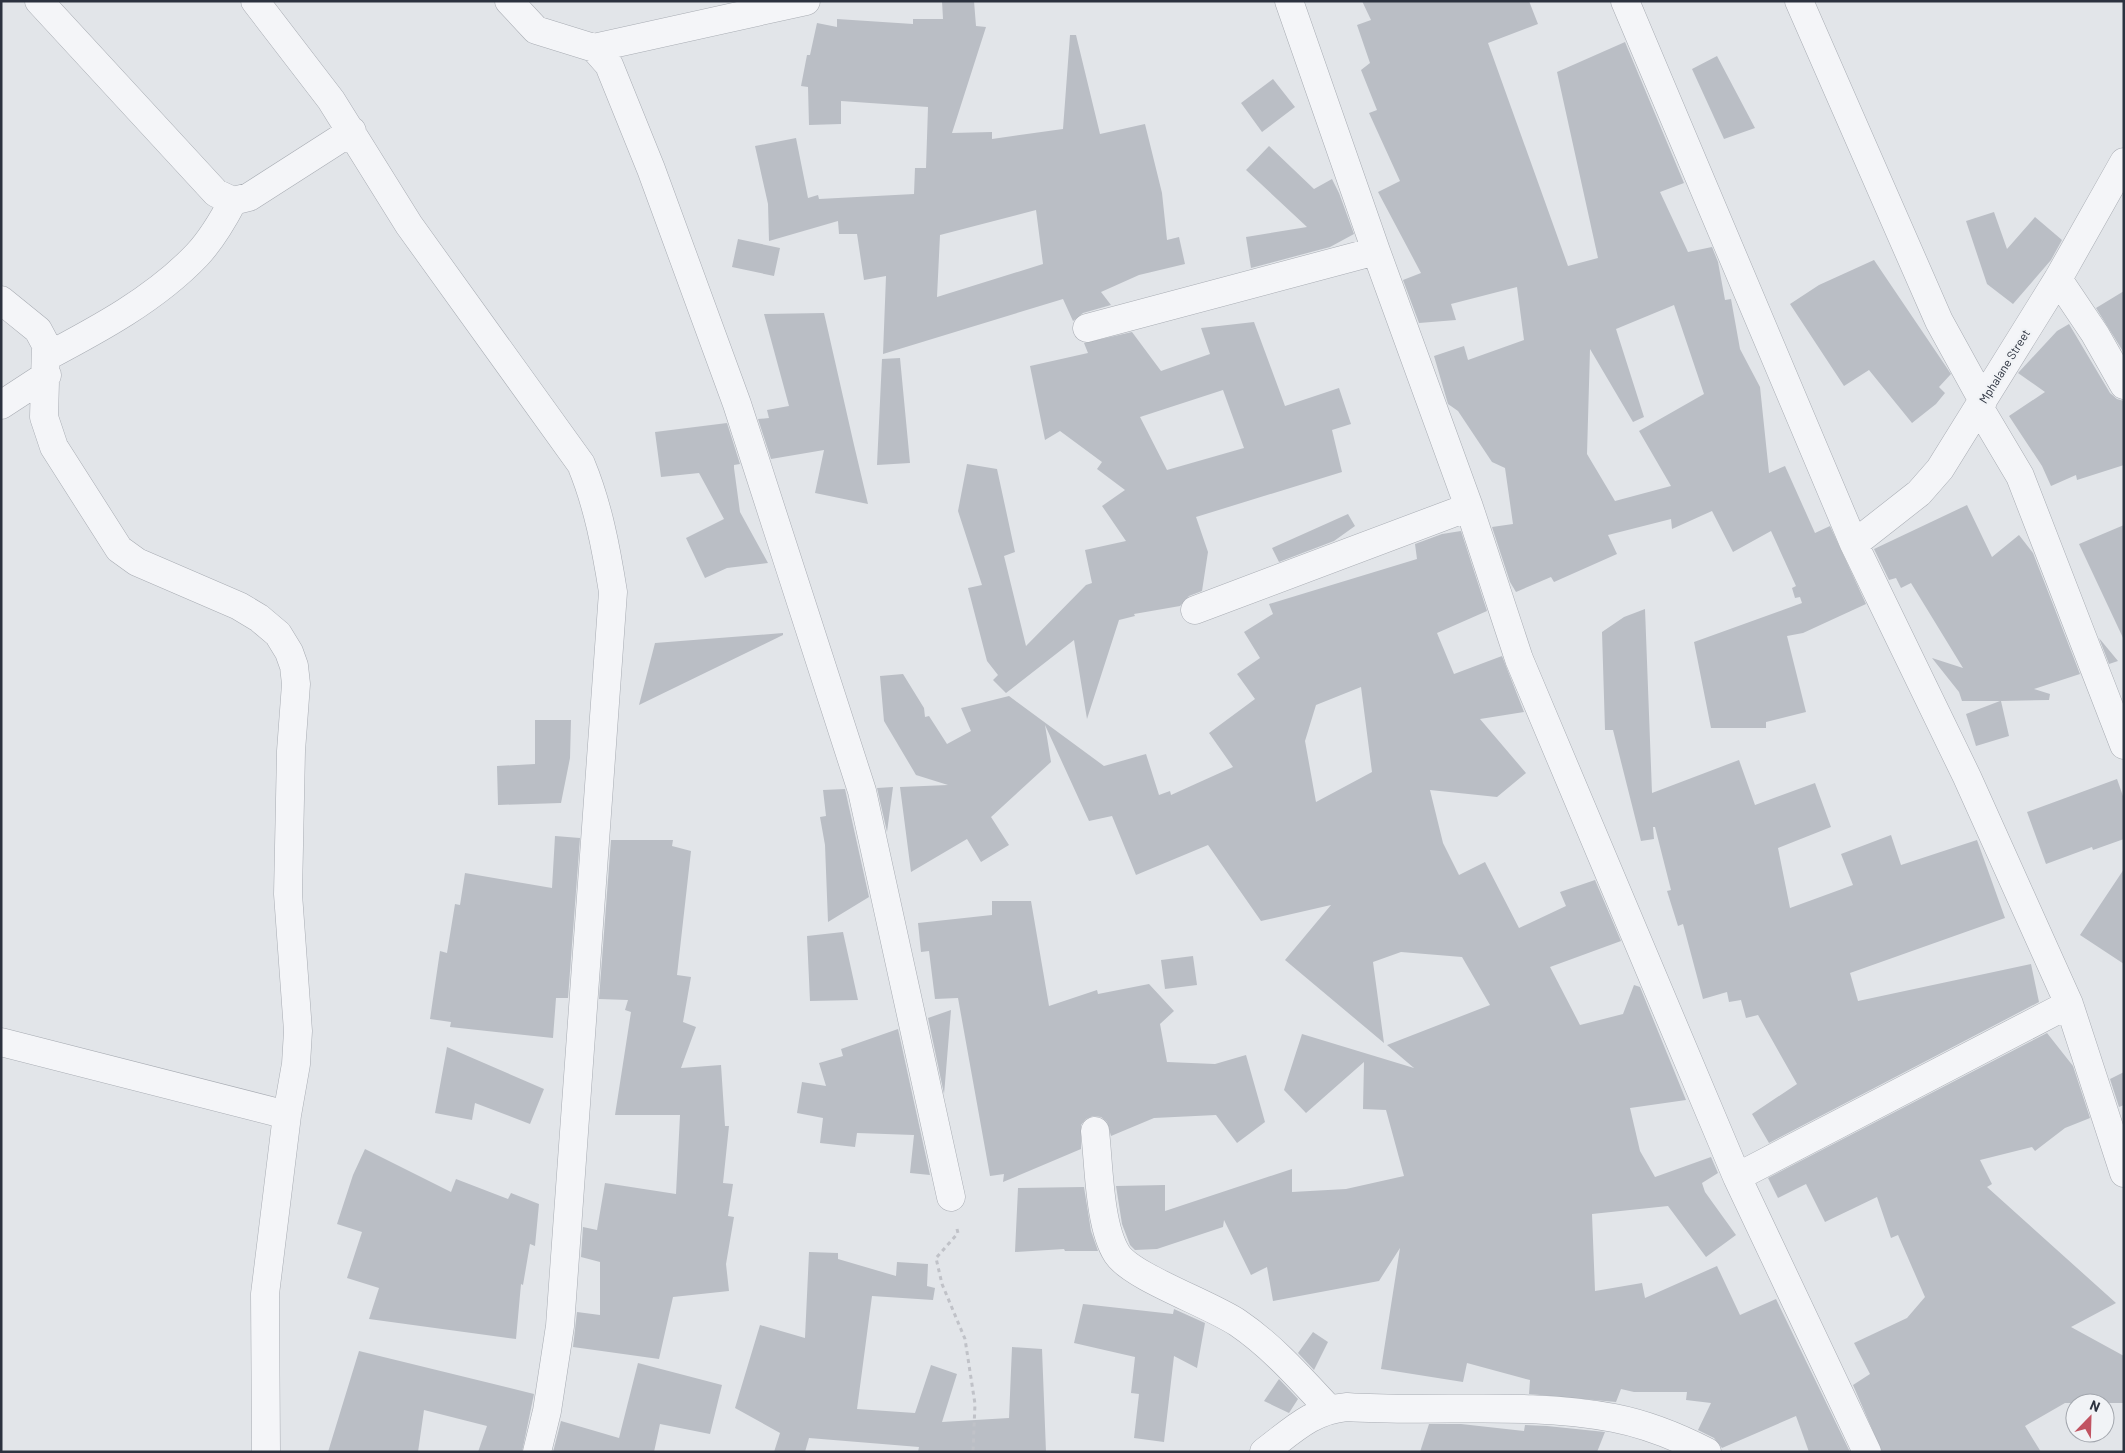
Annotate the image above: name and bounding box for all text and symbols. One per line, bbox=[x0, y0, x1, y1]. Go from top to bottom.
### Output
street label: Mphalane Street bbox=[1976, 326, 2032, 406]
north arrow bbox=[2065, 1393, 2115, 1443]
text: N bbox=[2088, 1396, 2103, 1415]

